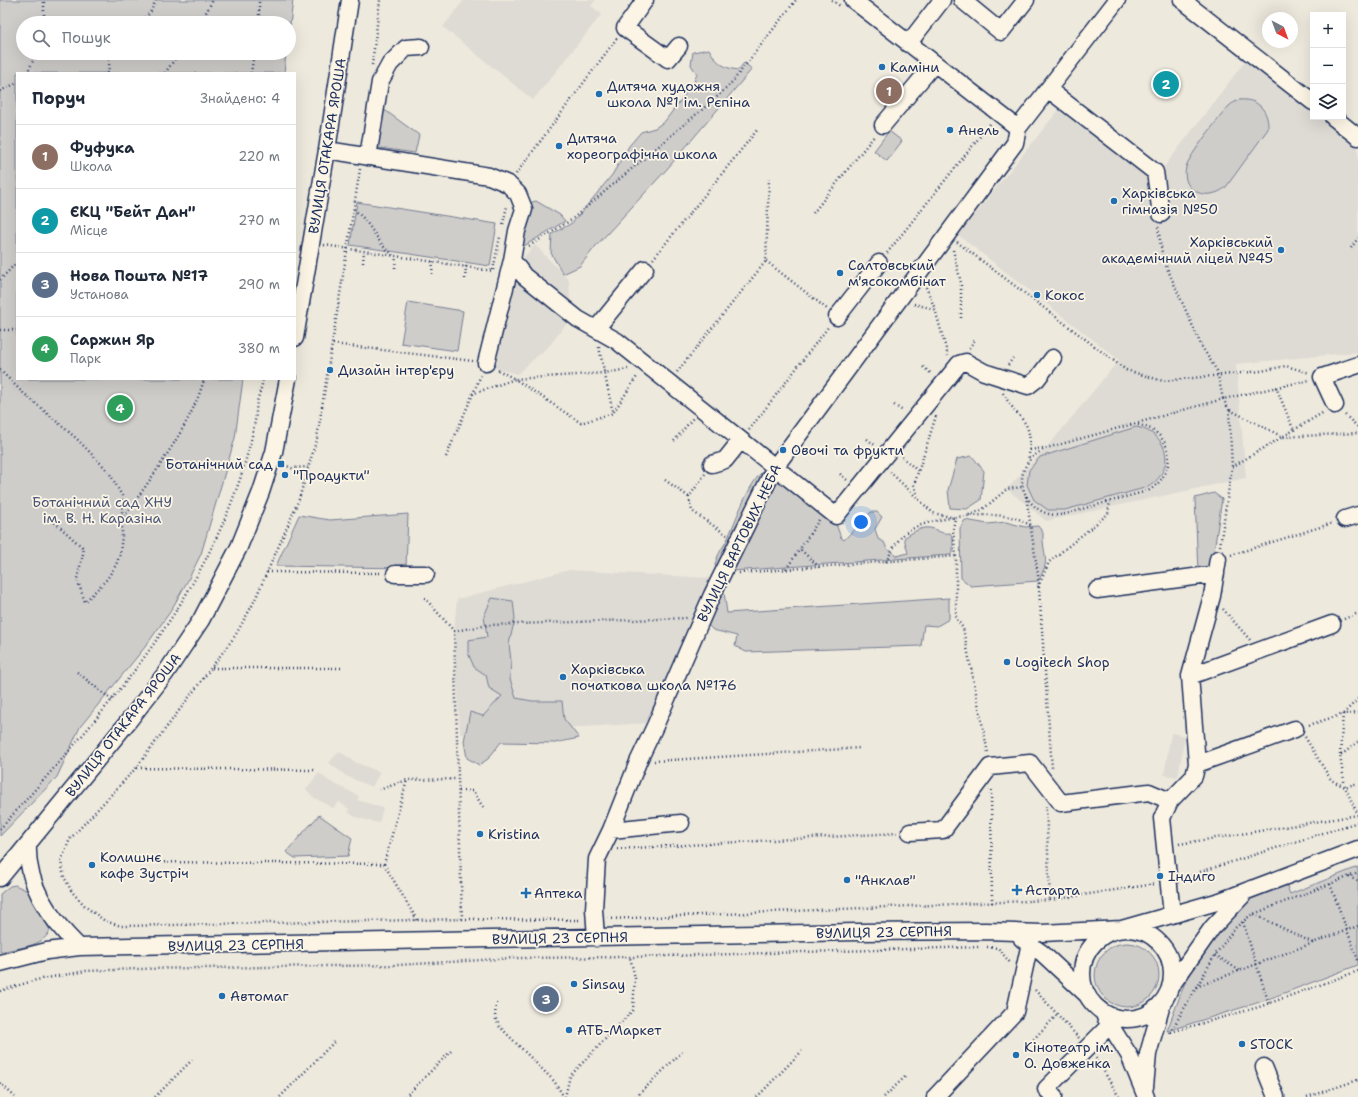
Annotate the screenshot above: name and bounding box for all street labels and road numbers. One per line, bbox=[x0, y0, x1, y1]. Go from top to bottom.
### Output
street label: ВУЛИЦЯ ОТАКАРА ЯРОША bbox=[304, 57, 350, 235]
street label: ВУЛИЦЯ ВАРТОВИХ НЕБА bbox=[693, 461, 785, 625]
street label: ВУЛИЦЯ ОТАКАРА ЯРОША bbox=[61, 649, 185, 801]
street label: ВУЛИЦЯ 23 СЕРПНЯ bbox=[816, 922, 952, 942]
street label: ВУЛИЦЯ 23 СЕРПНЯ bbox=[492, 928, 628, 948]
street label: ВУЛИЦЯ 23 СЕРПНЯ bbox=[168, 935, 304, 955]

